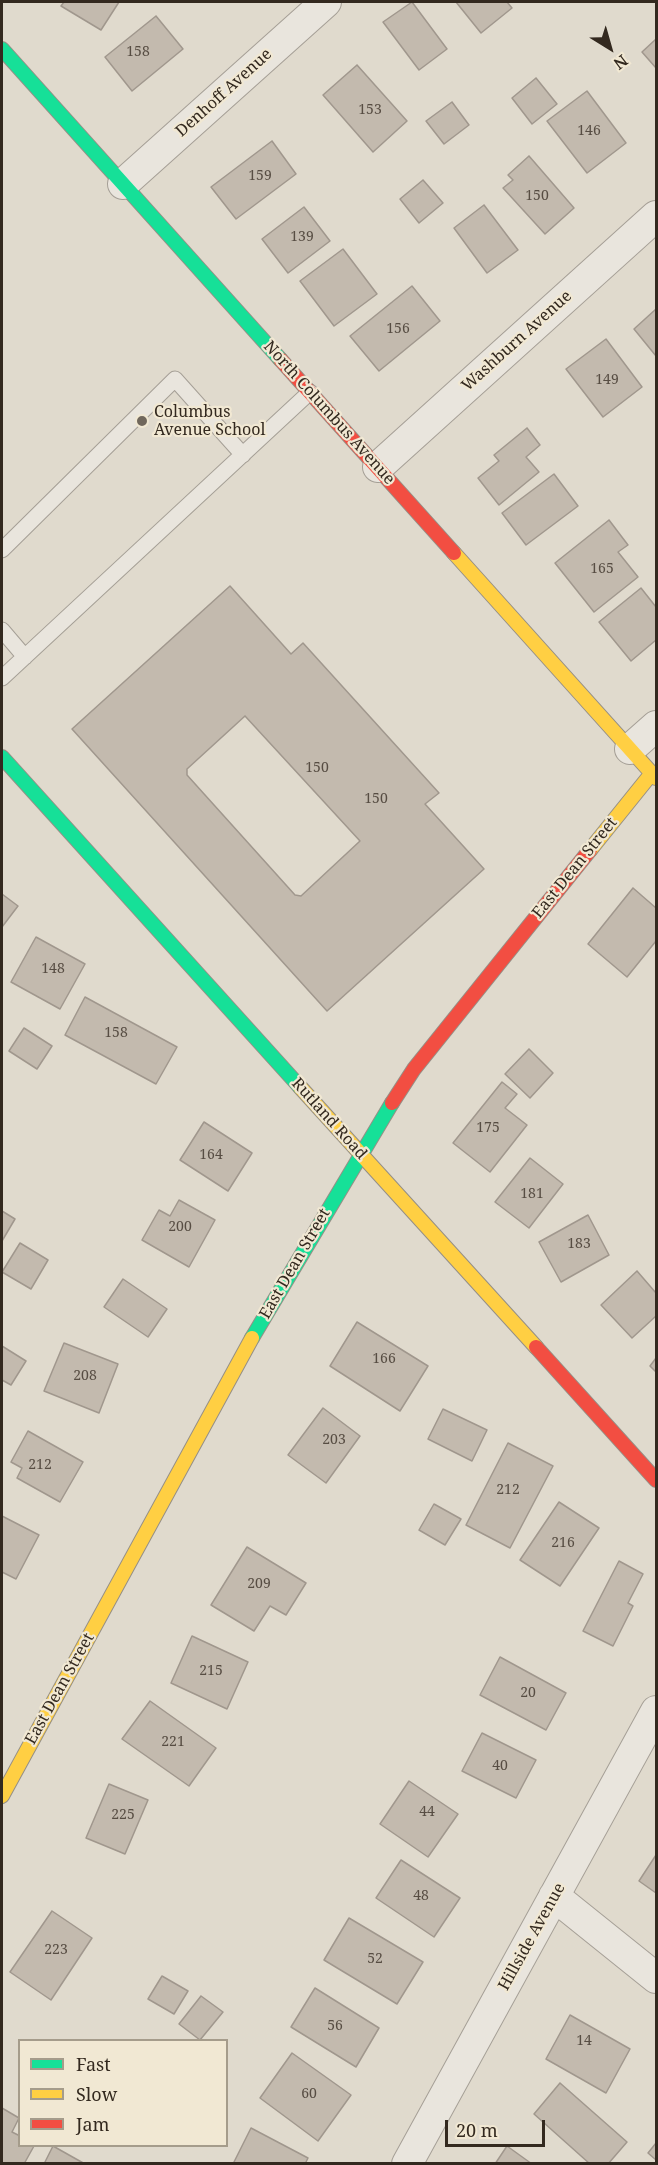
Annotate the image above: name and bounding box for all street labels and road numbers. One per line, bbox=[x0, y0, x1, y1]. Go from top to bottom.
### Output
street label: Denhoff Avenue bbox=[172, 45, 276, 141]
street label: Washburn Avenue bbox=[458, 287, 576, 395]
street label: North Columbus Avenue bbox=[259, 337, 399, 489]
street label: East Dean Street bbox=[528, 814, 622, 922]
street label: Rutland Road bbox=[287, 1074, 371, 1164]
street label: East Dean Street bbox=[256, 1205, 334, 1323]
street label: East Dean Street bbox=[21, 1630, 99, 1748]
street label: Hillside Avenue bbox=[495, 1880, 569, 1994]

